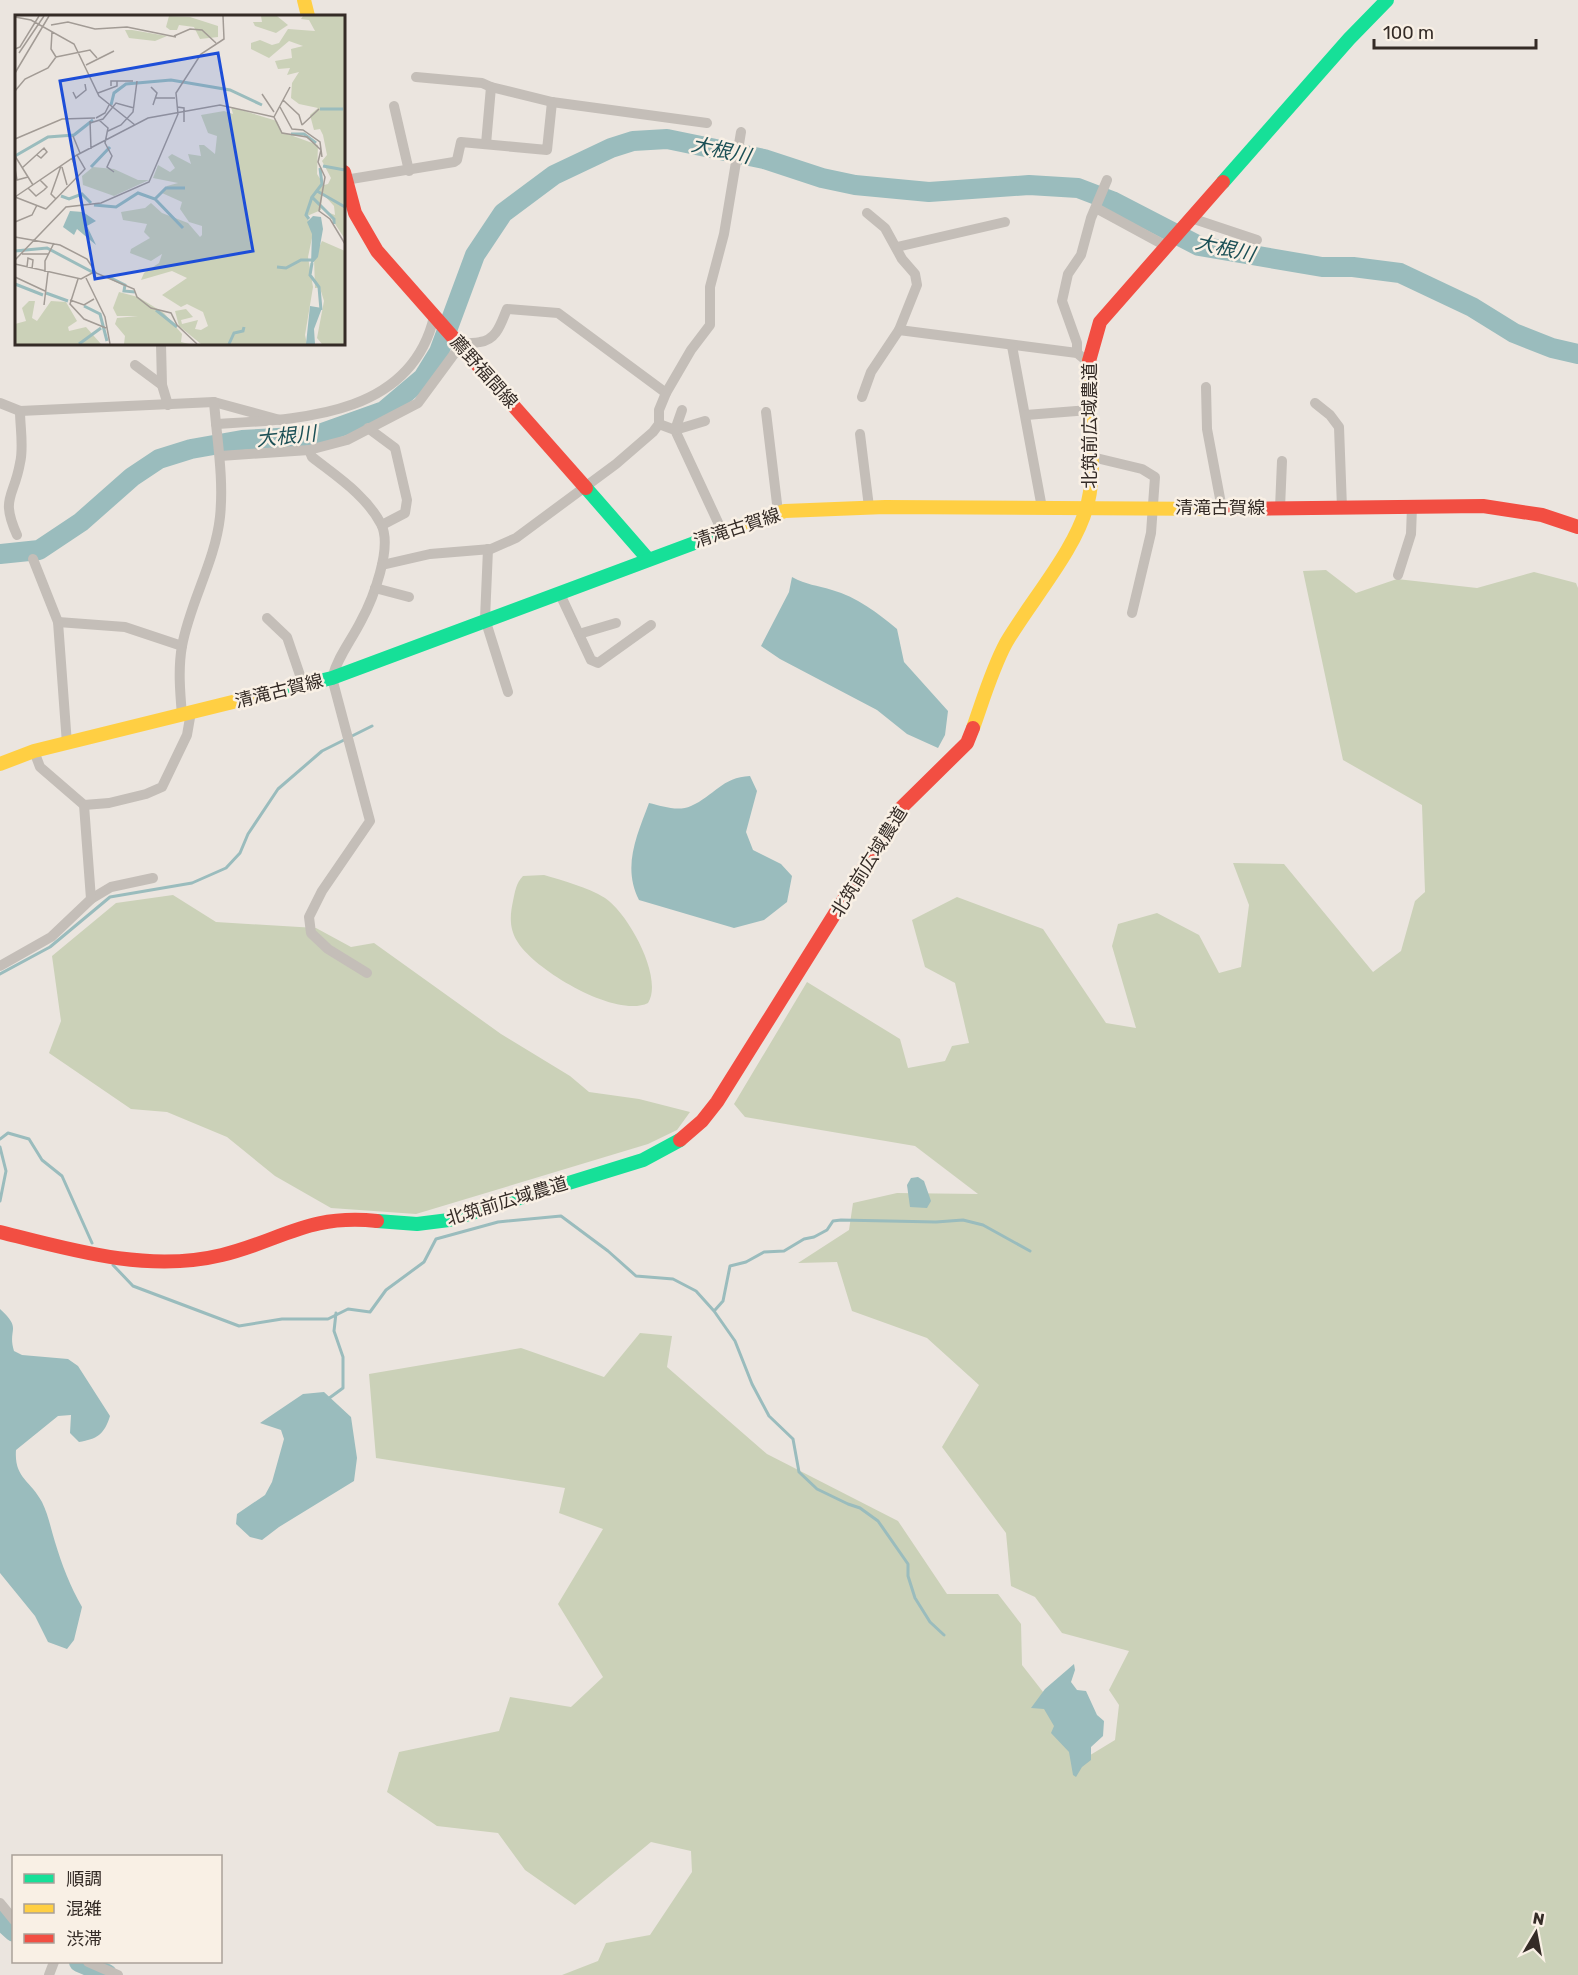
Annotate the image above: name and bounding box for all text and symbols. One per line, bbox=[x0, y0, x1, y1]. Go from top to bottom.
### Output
scale bar bbox=[1374, 12, 1536, 50]
inset map bbox=[15, 15, 345, 345]
text: 100 m bbox=[1383, 22, 1434, 44]
water label: 大根川 bbox=[689, 132, 755, 168]
water label: 大根川 bbox=[1193, 230, 1259, 267]
street label: 薦野福間線 bbox=[446, 331, 522, 413]
street label: 北筑前広域農道 bbox=[1079, 363, 1101, 489]
water label: 大根川 bbox=[255, 421, 319, 451]
street label: 清滝古賀線 bbox=[1175, 497, 1265, 519]
street label: 清滝古賀線 bbox=[691, 504, 783, 552]
street label: 清滝古賀線 bbox=[233, 669, 325, 713]
street label: 北筑前広域農道 bbox=[826, 803, 912, 921]
street label: 北筑前広域農道 bbox=[444, 1172, 570, 1230]
legend bbox=[12, 1855, 222, 1963]
text: 順調 bbox=[66, 1868, 102, 1890]
text: 混雑 bbox=[66, 1898, 102, 1920]
north arrow bbox=[1506, 1903, 1566, 1963]
text: N bbox=[1531, 1908, 1546, 1929]
text: 渋滞 bbox=[66, 1928, 102, 1950]

